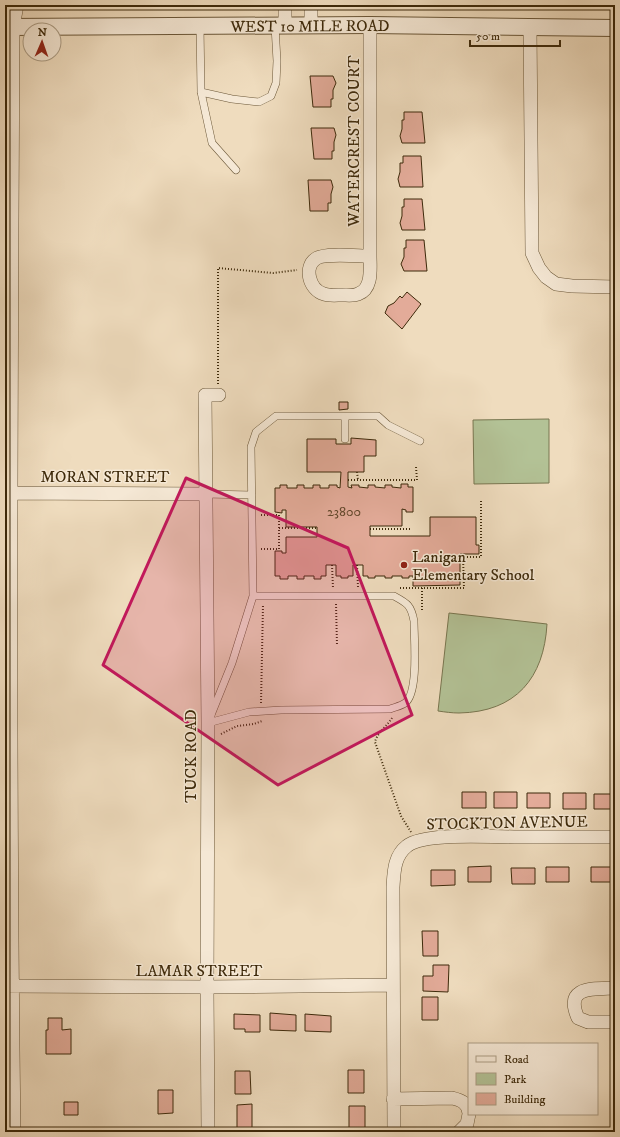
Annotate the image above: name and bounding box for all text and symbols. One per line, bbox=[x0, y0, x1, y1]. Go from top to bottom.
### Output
street label: WEST 10 MILE ROAD bbox=[229, 16, 390, 37]
north arrow bbox=[22, 22, 62, 62]
scale bar bbox=[470, 22, 560, 48]
text: N bbox=[38, 26, 47, 40]
text: 50 m bbox=[476, 29, 500, 44]
street label: WATERCREST COURT bbox=[344, 55, 364, 228]
street label: MORAN STREET bbox=[41, 467, 169, 487]
house number: 23800 bbox=[327, 503, 361, 521]
place label: Lanigan Elementary School bbox=[412, 547, 535, 585]
marker: Lanigan Elementary School bbox=[399, 560, 409, 570]
street label: TUCK ROAD bbox=[181, 709, 201, 803]
street label: STOCKTON AVENUE bbox=[426, 812, 588, 834]
street label: LAMAR STREET bbox=[136, 961, 262, 981]
legend bbox=[468, 1043, 598, 1115]
text: Road bbox=[504, 1052, 529, 1067]
text: Park bbox=[504, 1072, 526, 1087]
text: Building bbox=[504, 1092, 545, 1107]

